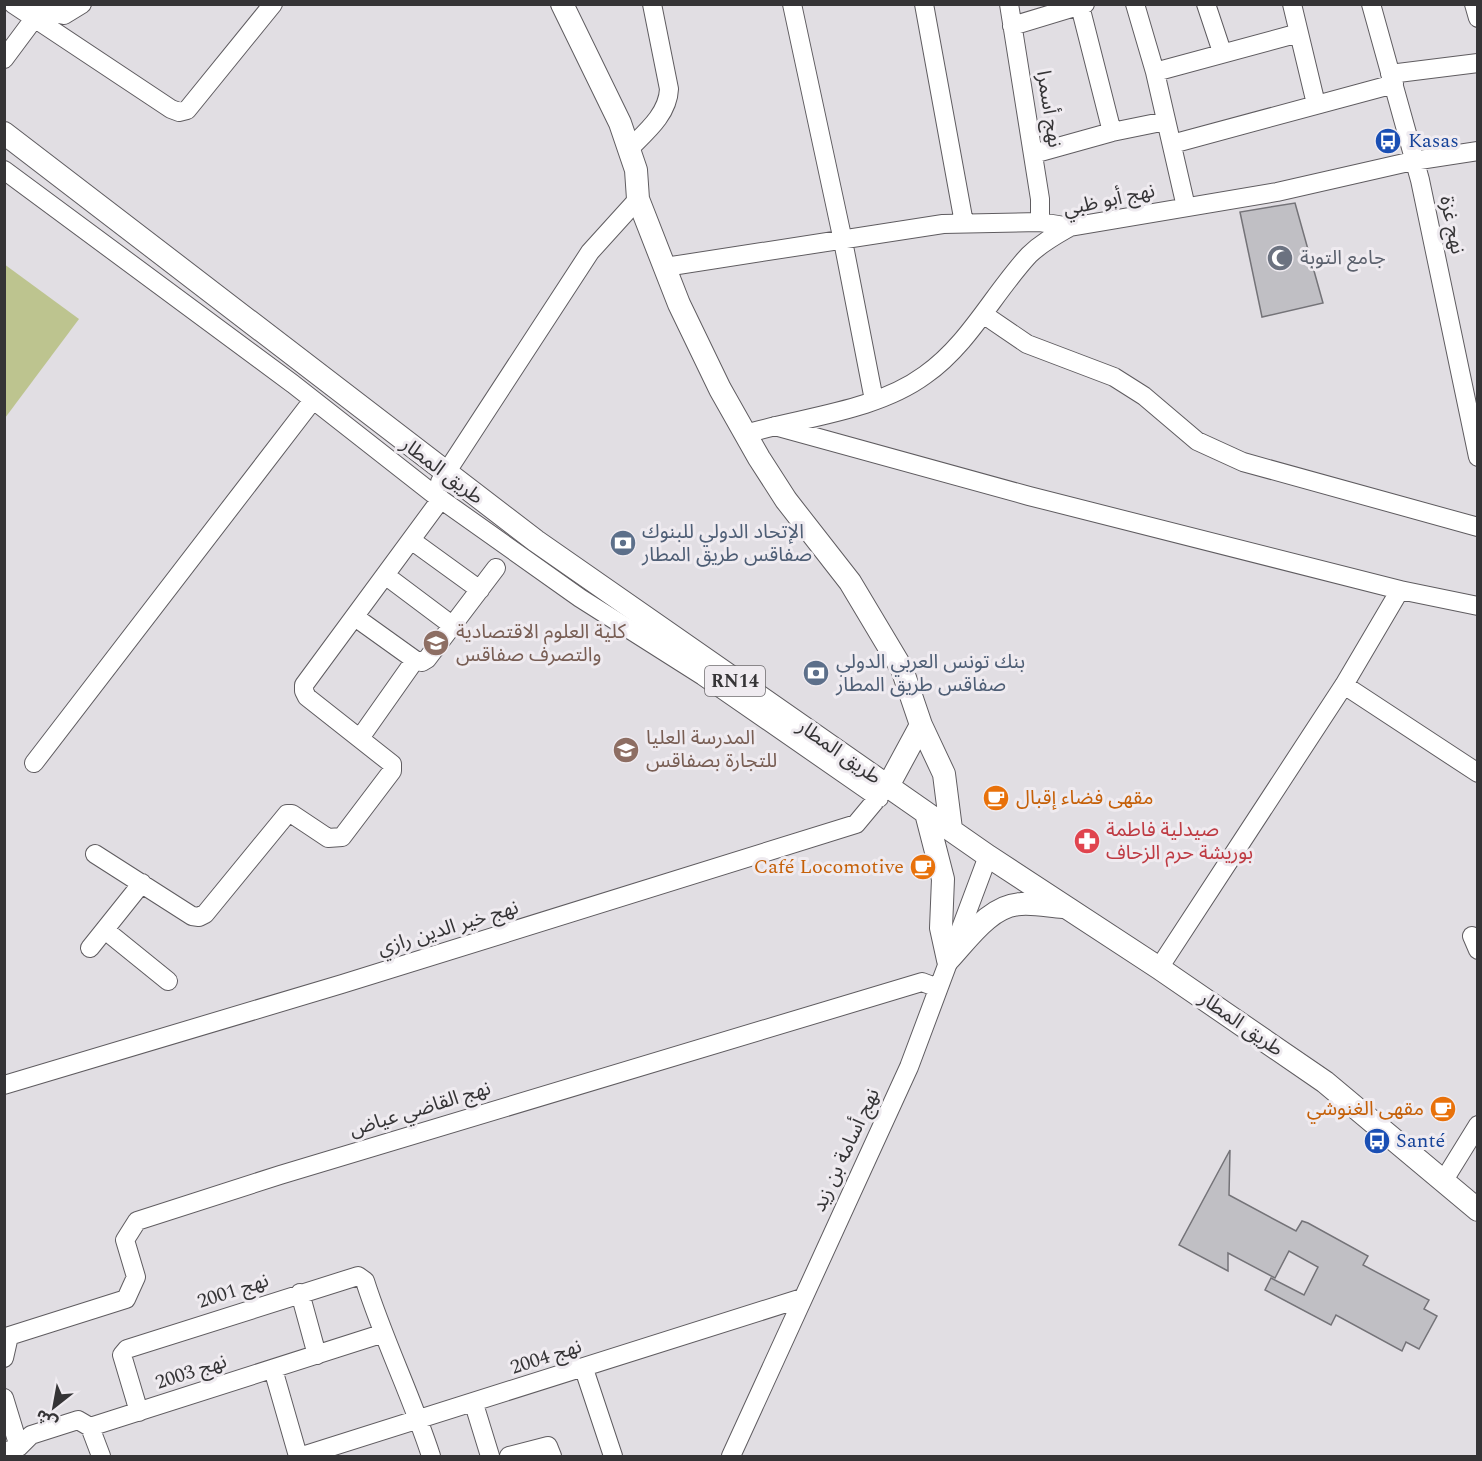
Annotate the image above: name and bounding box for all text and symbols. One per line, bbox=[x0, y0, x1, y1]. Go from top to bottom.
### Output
street label: نهج أسمرا bbox=[1028, 68, 1070, 150]
bus stop icon: Kasas bbox=[1373, 126, 1403, 156]
place label: Kasas bbox=[1408, 126, 1459, 156]
street label: نهج أبو ظبي bbox=[1060, 176, 1158, 224]
street label: نهج غزة bbox=[1431, 193, 1473, 257]
mosque icon: جامع التوبة bbox=[1265, 243, 1295, 273]
place label: جامع التوبة bbox=[1300, 243, 1386, 273]
street label: طريق المطار bbox=[393, 429, 490, 512]
place label: الإتحاد الدولي للبنوك صفاقس طريق المطار bbox=[641, 517, 812, 570]
bank icon: الإتحاد الدولي للبنوك صفاقس طريق المطار bbox=[608, 528, 638, 558]
place label: كلية العلوم الاقتصادية والتصرف صفاقس bbox=[456, 617, 627, 670]
school or university icon: كلية العلوم الاقتصادية والتصرف صفاقس bbox=[421, 628, 451, 658]
place label: بنك تونس العربي الدولي صفاقس طريق المطار bbox=[835, 647, 1025, 700]
bank icon: بنك تونس العربي الدولي صفاقس طريق المطار bbox=[801, 658, 831, 688]
road number: RN14 bbox=[705, 666, 765, 696]
street label: طريق المطار bbox=[790, 711, 887, 792]
place label: المدرسة العليا للتجارة بصفاقس bbox=[646, 723, 777, 776]
school or university icon: المدرسة العليا للتجارة بصفاقس bbox=[611, 735, 641, 765]
cafe icon: مقهى فضاء إقبال bbox=[981, 783, 1011, 813]
place label: مقهى فضاء إقبال bbox=[1016, 783, 1153, 813]
place label: صيدلية فاطمة بوريشة حرم الزحاف bbox=[1106, 815, 1253, 868]
pharmacy icon: صيدلية فاطمة بوريشة حرم الزحاف bbox=[1072, 826, 1102, 856]
place label: Café Locomotive bbox=[754, 852, 904, 882]
cafe icon: Café Locomotive bbox=[908, 852, 938, 882]
street label: نهج خير الدين رازي bbox=[374, 892, 522, 964]
street label: طريق المطار bbox=[1192, 983, 1289, 1064]
street label: نهج القاضي عياض bbox=[346, 1073, 494, 1145]
street label: نهج أسامة بن زيد bbox=[804, 1083, 888, 1217]
place label: مقهى الغنوشي bbox=[1307, 1094, 1424, 1124]
cafe icon: مقهى الغنوشي bbox=[1428, 1094, 1458, 1124]
bus stop icon: Santé bbox=[1362, 1126, 1392, 1156]
place label: Santé bbox=[1396, 1126, 1446, 1156]
street label: نهج 2001 bbox=[193, 1265, 273, 1317]
street label: نهج 2004 bbox=[506, 1331, 586, 1383]
street label: نهج 2003 bbox=[151, 1346, 231, 1398]
north arrow bbox=[24, 1377, 84, 1437]
text: ش bbox=[31, 1403, 62, 1435]

